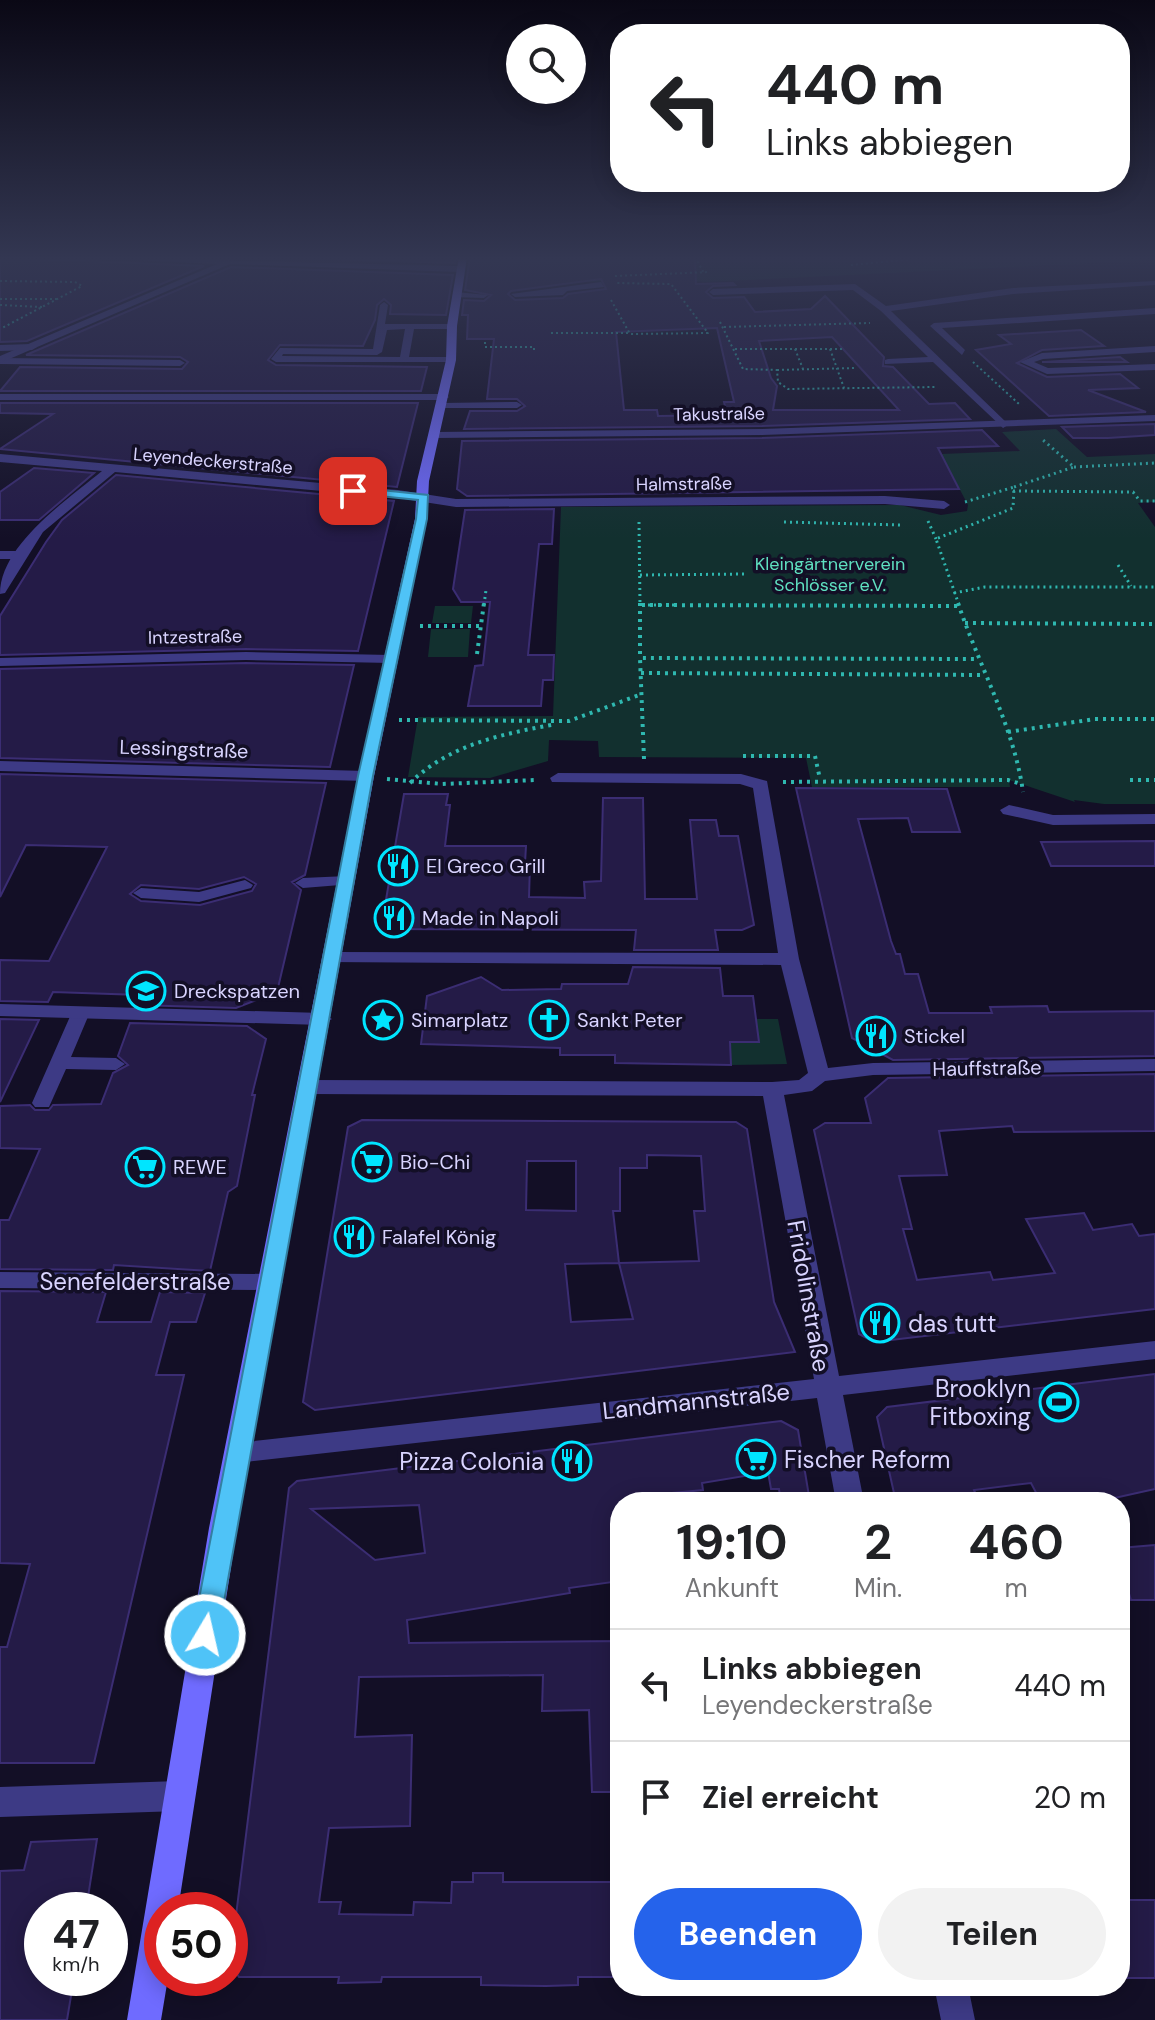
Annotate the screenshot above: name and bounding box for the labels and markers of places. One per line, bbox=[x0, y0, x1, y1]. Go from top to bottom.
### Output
pin bbox=[319, 457, 387, 525]
restaurant icon: El Greco Grill bbox=[377, 845, 419, 887]
place label: El Greco Grill bbox=[426, 853, 546, 879]
restaurant icon: Made in Napoli bbox=[373, 897, 415, 939]
place label: Made in Napoli bbox=[422, 905, 559, 931]
school or university icon: Dreckspatzen bbox=[125, 970, 167, 1012]
place label: Dreckspatzen bbox=[174, 978, 300, 1004]
place icon: Simarplatz bbox=[362, 999, 404, 1041]
church icon: Sankt Peter bbox=[528, 999, 570, 1041]
place label: Simarplatz bbox=[411, 1007, 508, 1033]
place label: Sankt Peter bbox=[577, 1007, 683, 1033]
restaurant icon: Stickel bbox=[855, 1015, 897, 1057]
place label: Stickel bbox=[904, 1023, 965, 1049]
supermarket icon: Bio-Chi bbox=[351, 1141, 393, 1183]
supermarket icon: REWE bbox=[124, 1146, 166, 1188]
place label: Bio-Chi bbox=[400, 1149, 470, 1175]
place label: REWE bbox=[173, 1154, 227, 1180]
restaurant icon: Falafel König bbox=[333, 1216, 375, 1258]
place label: Falafel König bbox=[382, 1224, 496, 1250]
restaurant icon: das tutt bbox=[859, 1302, 901, 1344]
place label: das tutt bbox=[908, 1308, 997, 1339]
place label: Brooklyn Fitboxing bbox=[929, 1373, 1031, 1432]
sports icon: Brooklyn Fitboxing bbox=[1038, 1381, 1080, 1423]
supermarket icon: Fischer Reform bbox=[735, 1438, 777, 1480]
restaurant icon: Pizza Colonia bbox=[551, 1440, 593, 1482]
place label: Fischer Reform bbox=[784, 1444, 950, 1475]
place label: Pizza Colonia bbox=[399, 1446, 544, 1477]

